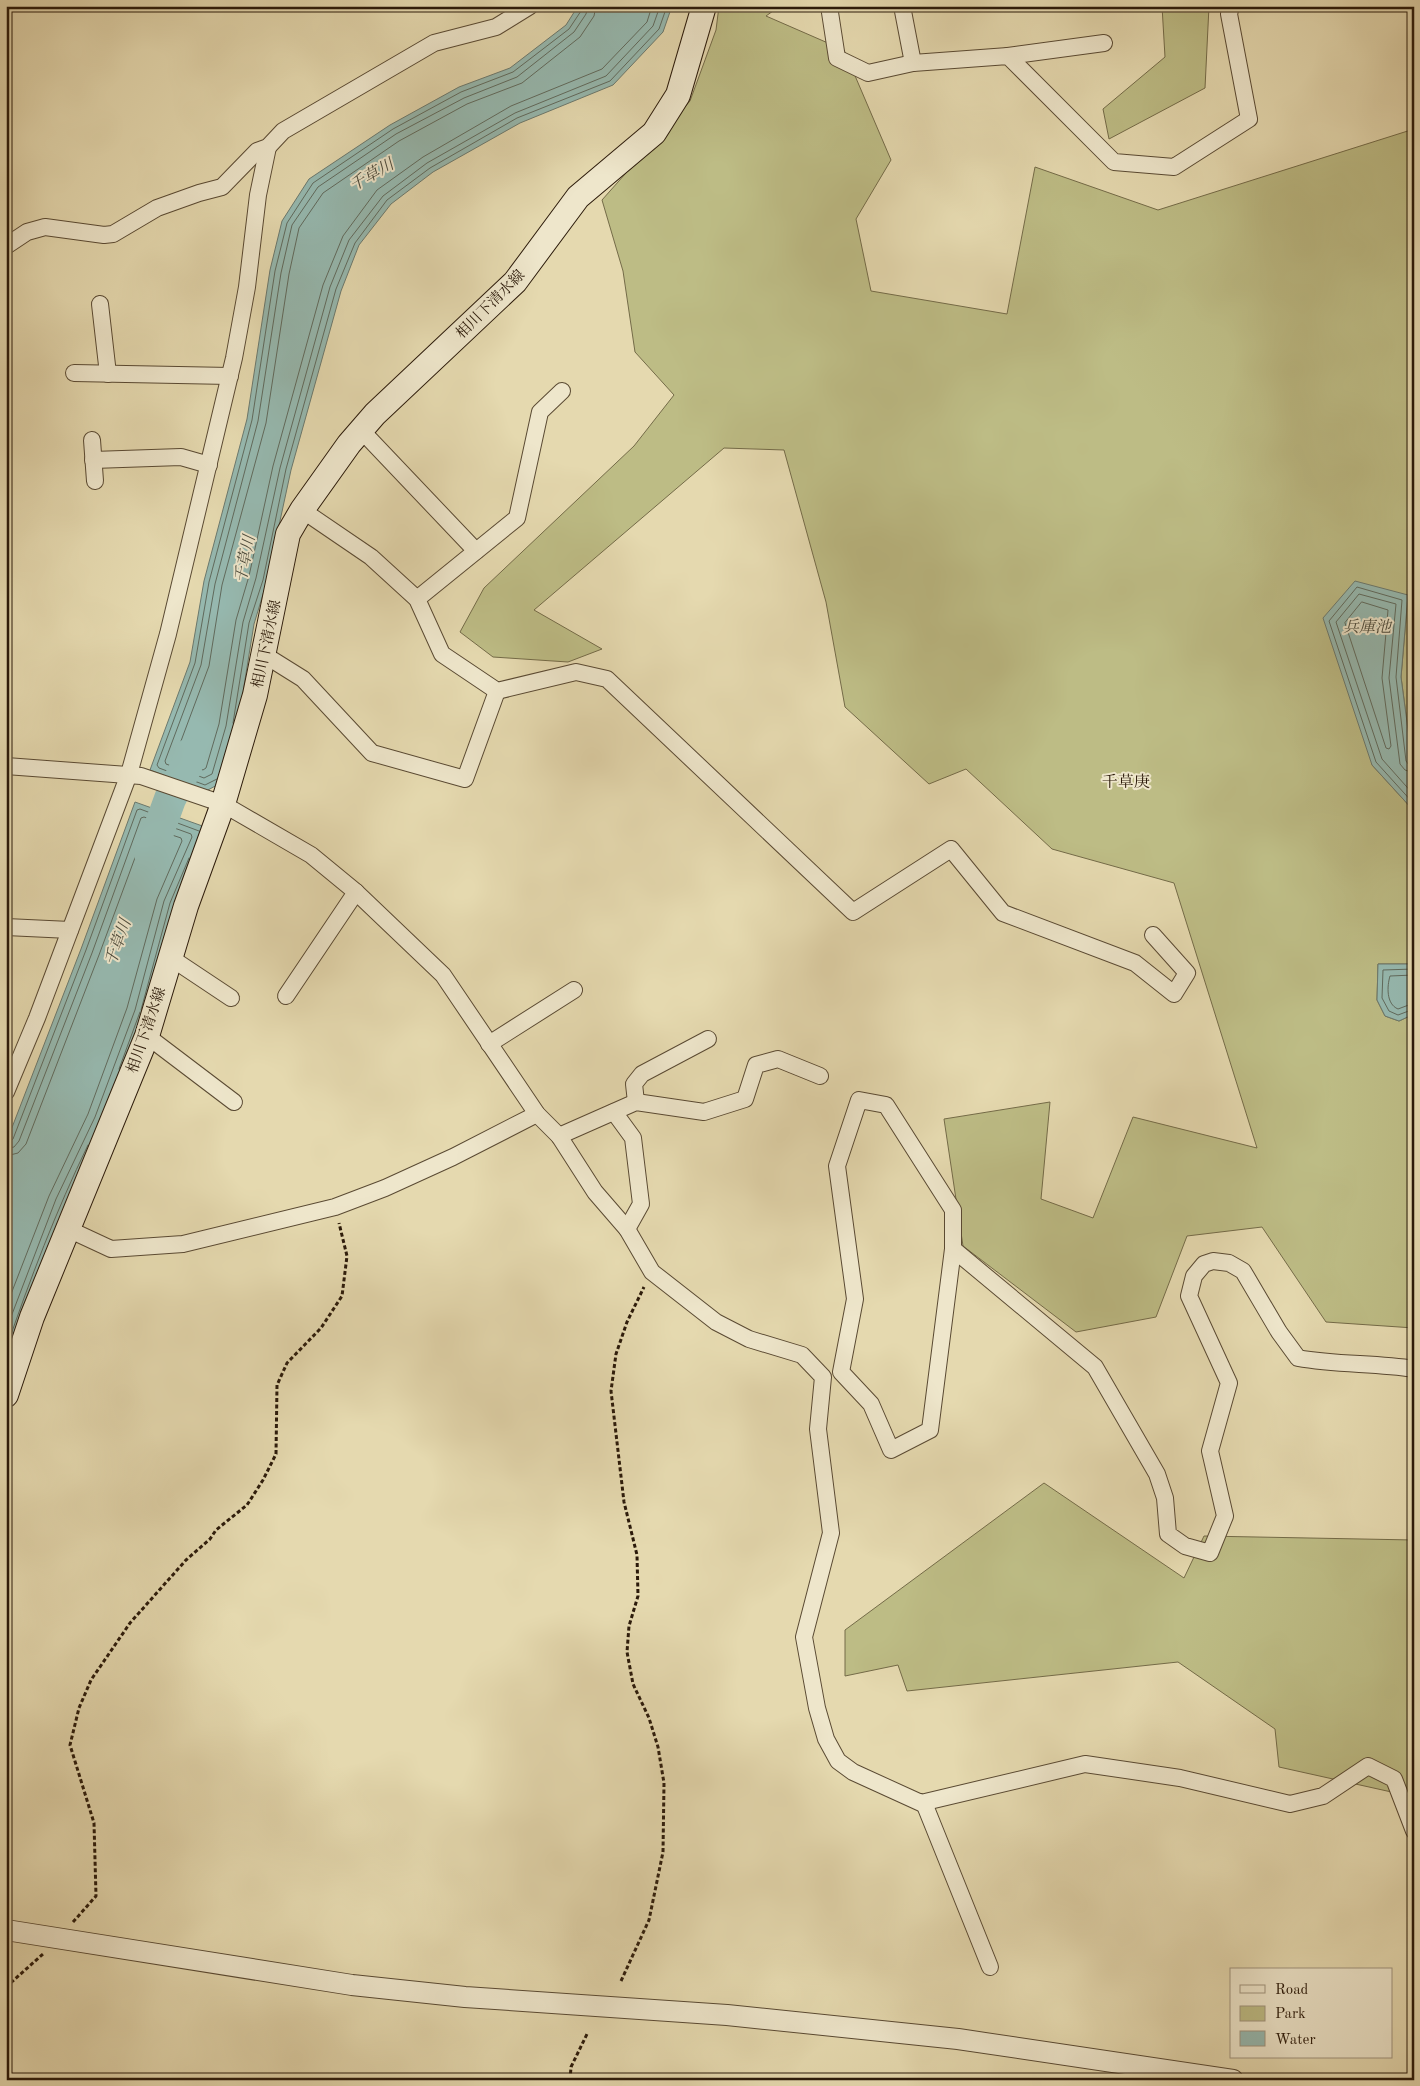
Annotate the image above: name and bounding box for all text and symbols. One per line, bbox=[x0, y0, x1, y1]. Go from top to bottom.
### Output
water label: 千草川 bbox=[346, 154, 399, 195]
street label: 相川下清水線 bbox=[453, 267, 528, 342]
water label: 千草川 bbox=[232, 532, 259, 584]
street label: 相川下清水線 bbox=[249, 598, 284, 690]
water label: 兵庫池 bbox=[1343, 618, 1393, 636]
district label: 千草庚 bbox=[1102, 773, 1150, 791]
water label: 千草川 bbox=[101, 915, 135, 968]
street label: 相川下清水線 bbox=[124, 985, 169, 1075]
legend bbox=[1230, 1968, 1392, 2058]
text: Road bbox=[1275, 1983, 1309, 1998]
text: Park bbox=[1275, 2007, 1306, 2022]
text: Water bbox=[1275, 2033, 1316, 2048]

